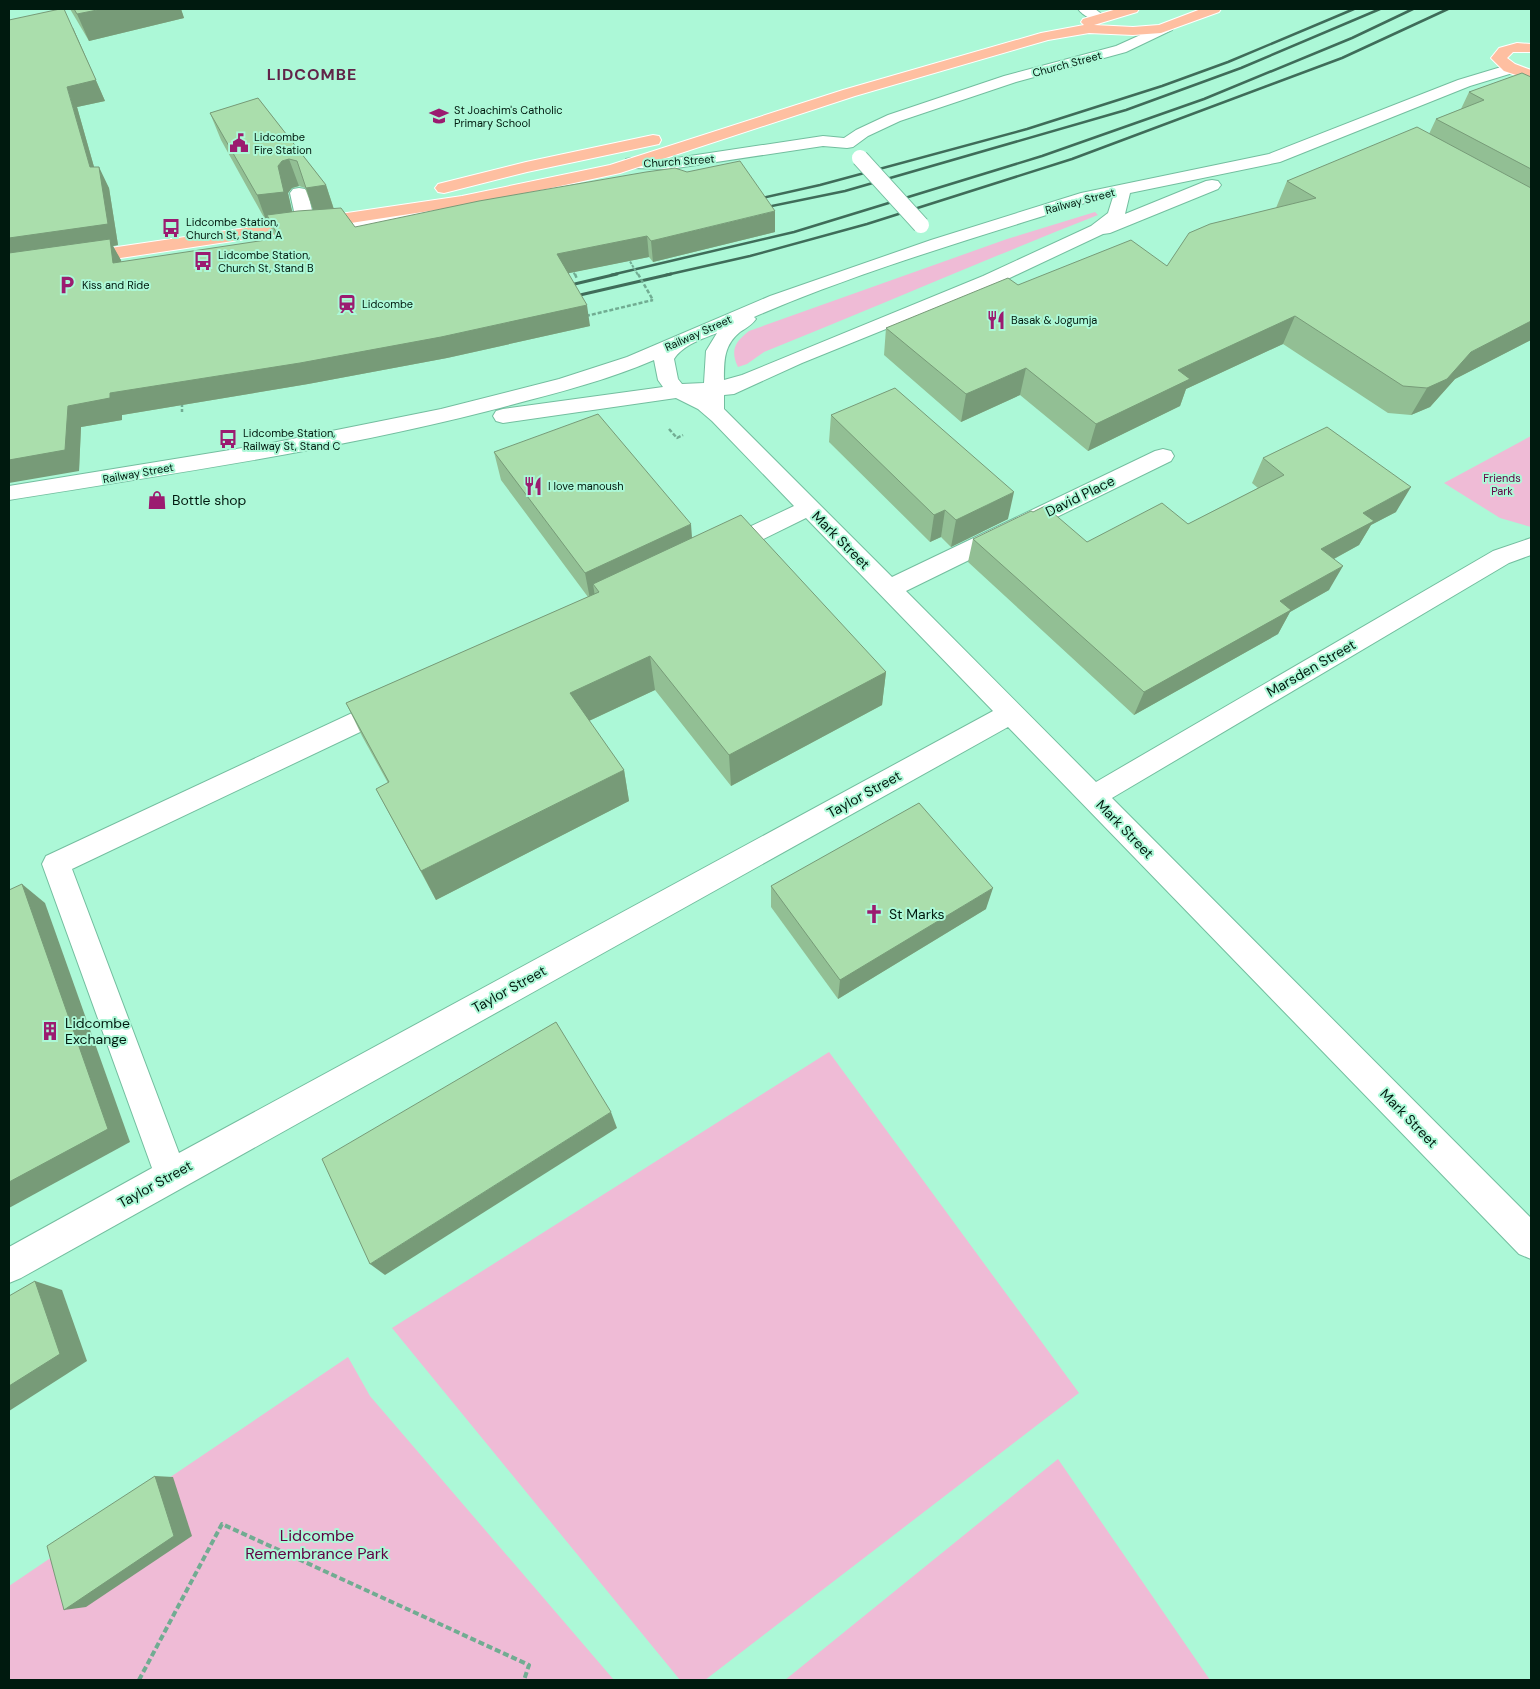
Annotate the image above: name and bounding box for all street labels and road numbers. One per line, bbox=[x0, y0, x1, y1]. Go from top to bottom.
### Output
street label: Church Street bbox=[1031, 48, 1103, 80]
street label: Church Street bbox=[643, 152, 715, 170]
street label: Railway Street bbox=[1044, 185, 1116, 217]
street label: Railway Street bbox=[662, 312, 734, 354]
street label: Railway Street bbox=[101, 460, 175, 486]
street label: David Place bbox=[1042, 471, 1118, 521]
street label: Mark Street bbox=[808, 507, 874, 573]
street label: Marsden Street bbox=[1263, 635, 1359, 701]
street label: Taylor Street bbox=[824, 766, 904, 822]
street label: Mark Street bbox=[1092, 796, 1158, 862]
street label: Taylor Street bbox=[469, 961, 549, 1017]
street label: Mark Street bbox=[1376, 1085, 1442, 1151]
street label: Taylor Street bbox=[115, 1156, 195, 1212]

